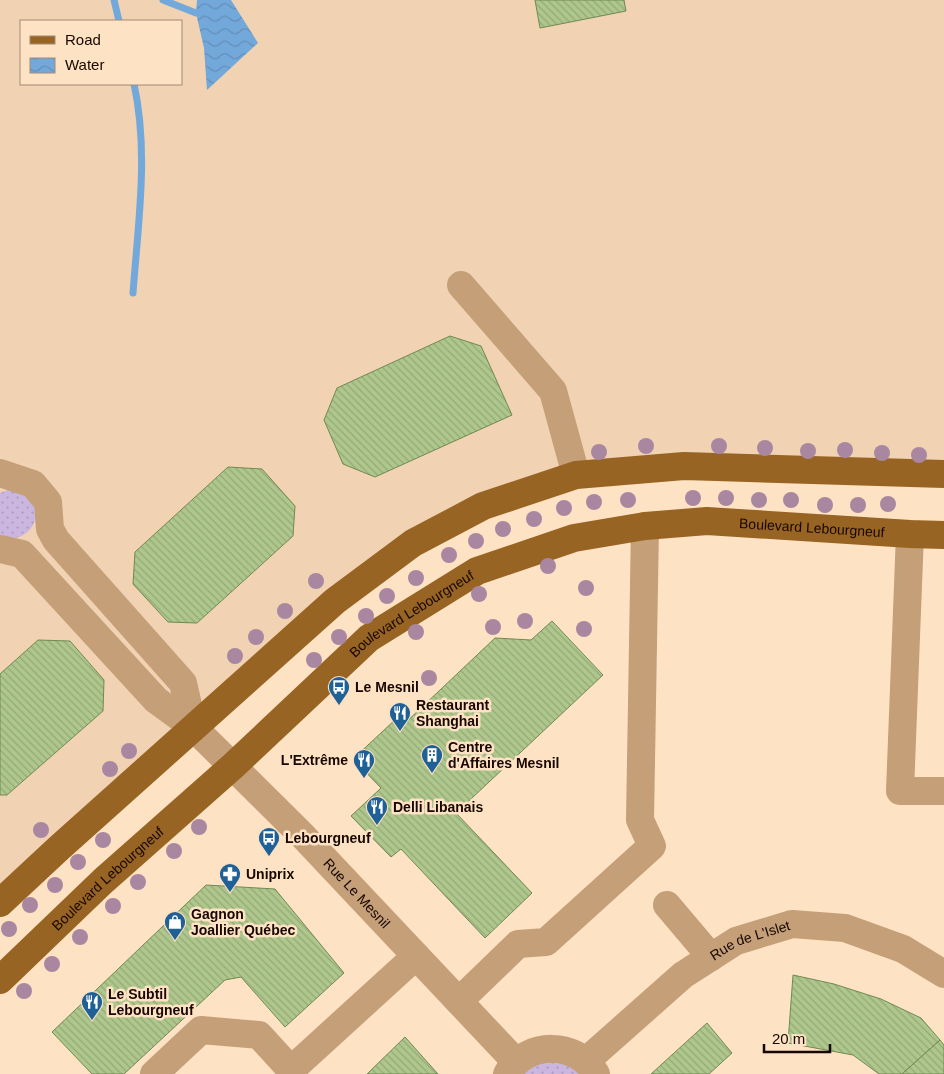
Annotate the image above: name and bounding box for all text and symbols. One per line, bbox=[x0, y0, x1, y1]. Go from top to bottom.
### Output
legend bbox=[20, 20, 182, 85]
text: Road bbox=[65, 31, 101, 48]
text: Water bbox=[65, 56, 104, 73]
street label: Boulevard Lebourgneuf bbox=[739, 515, 885, 540]
street label: Boulevard Lebourgneuf bbox=[346, 567, 477, 660]
bus stop icon: Le Mesnil bbox=[327, 675, 351, 706]
place label: Le Mesnil bbox=[355, 679, 419, 695]
place label: Restaurant Shanghai bbox=[416, 697, 489, 729]
restaurant icon: Restaurant Shanghai bbox=[388, 701, 412, 732]
place label: Centre d'Affaires Mesnil bbox=[448, 739, 559, 771]
building icon: Centre d'Affaires Mesnil bbox=[420, 743, 444, 774]
restaurant icon: L'Extrême bbox=[352, 748, 376, 779]
place label: L'Extrême bbox=[281, 752, 348, 768]
restaurant icon: Delli Libanais bbox=[365, 795, 389, 826]
place label: Delli Libanais bbox=[393, 799, 483, 815]
street label: Boulevard Lebourgneuf bbox=[49, 823, 167, 934]
bus stop icon: Lebourgneuf bbox=[257, 826, 281, 857]
place label: Lebourgneuf bbox=[285, 830, 371, 846]
street label: Rue Le Mesnil bbox=[320, 855, 393, 931]
pharmacy icon: Uniprix bbox=[218, 862, 242, 893]
place label: Uniprix bbox=[246, 866, 294, 882]
place label: Gagnon Joallier Québec bbox=[191, 906, 295, 938]
shop icon: Gagnon Joallier Québec bbox=[163, 910, 187, 941]
street label: Rue de L'Islet bbox=[707, 917, 792, 964]
place label: Le Subtil Lebourgneuf bbox=[108, 986, 194, 1018]
restaurant icon: Le Subtil Lebourgneuf bbox=[80, 990, 104, 1021]
scale bar bbox=[764, 1022, 830, 1054]
text: 20 m bbox=[772, 1030, 805, 1047]

